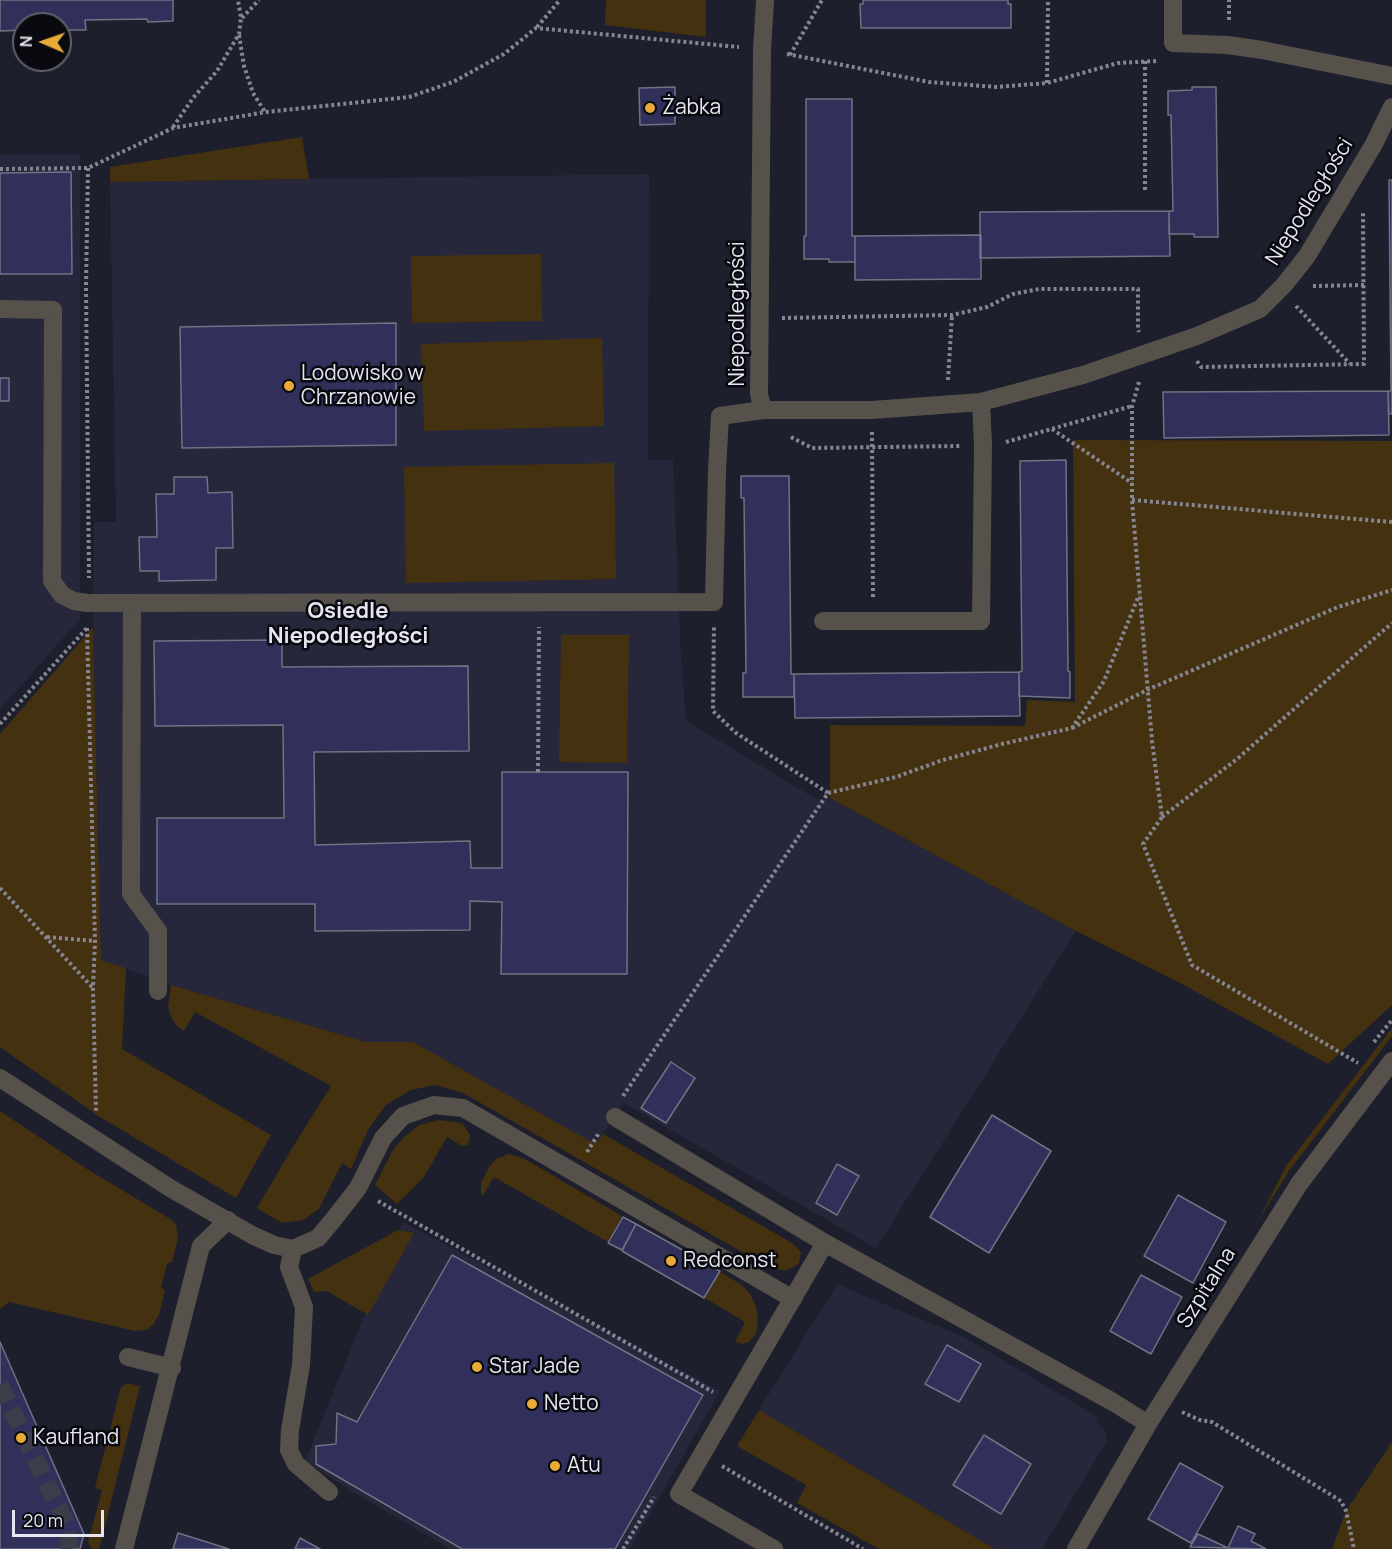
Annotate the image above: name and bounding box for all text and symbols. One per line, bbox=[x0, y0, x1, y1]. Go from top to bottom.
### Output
north arrow bbox=[12, 12, 72, 72]
text: N bbox=[15, 35, 37, 48]
place label: Żabka bbox=[662, 95, 721, 121]
marker: Żabka bbox=[643, 101, 657, 115]
street label: Niepodległości bbox=[1261, 134, 1359, 270]
street label: Niepodległości bbox=[725, 241, 751, 387]
place label: Lodowisko w Chrzanowie bbox=[301, 361, 424, 411]
marker: Lodowisko w Chrzanowie bbox=[282, 379, 296, 393]
district label: Osiedle Niepodległości bbox=[268, 599, 428, 650]
street label: Szpitalna bbox=[1172, 1243, 1242, 1333]
place label: Redconst bbox=[683, 1248, 777, 1274]
marker: Redconst bbox=[664, 1254, 678, 1268]
place label: Star Jade bbox=[489, 1354, 580, 1380]
marker: Star Jade bbox=[470, 1360, 484, 1374]
place label: Netto bbox=[544, 1391, 599, 1417]
marker: Netto bbox=[525, 1397, 539, 1411]
place label: Kaufland bbox=[33, 1425, 119, 1451]
marker: Kaufland bbox=[14, 1431, 28, 1445]
place label: Atu bbox=[567, 1453, 601, 1479]
marker: Atu bbox=[548, 1459, 562, 1473]
scale bar bbox=[15, 1498, 106, 1536]
text: 20 m bbox=[23, 1508, 63, 1532]

